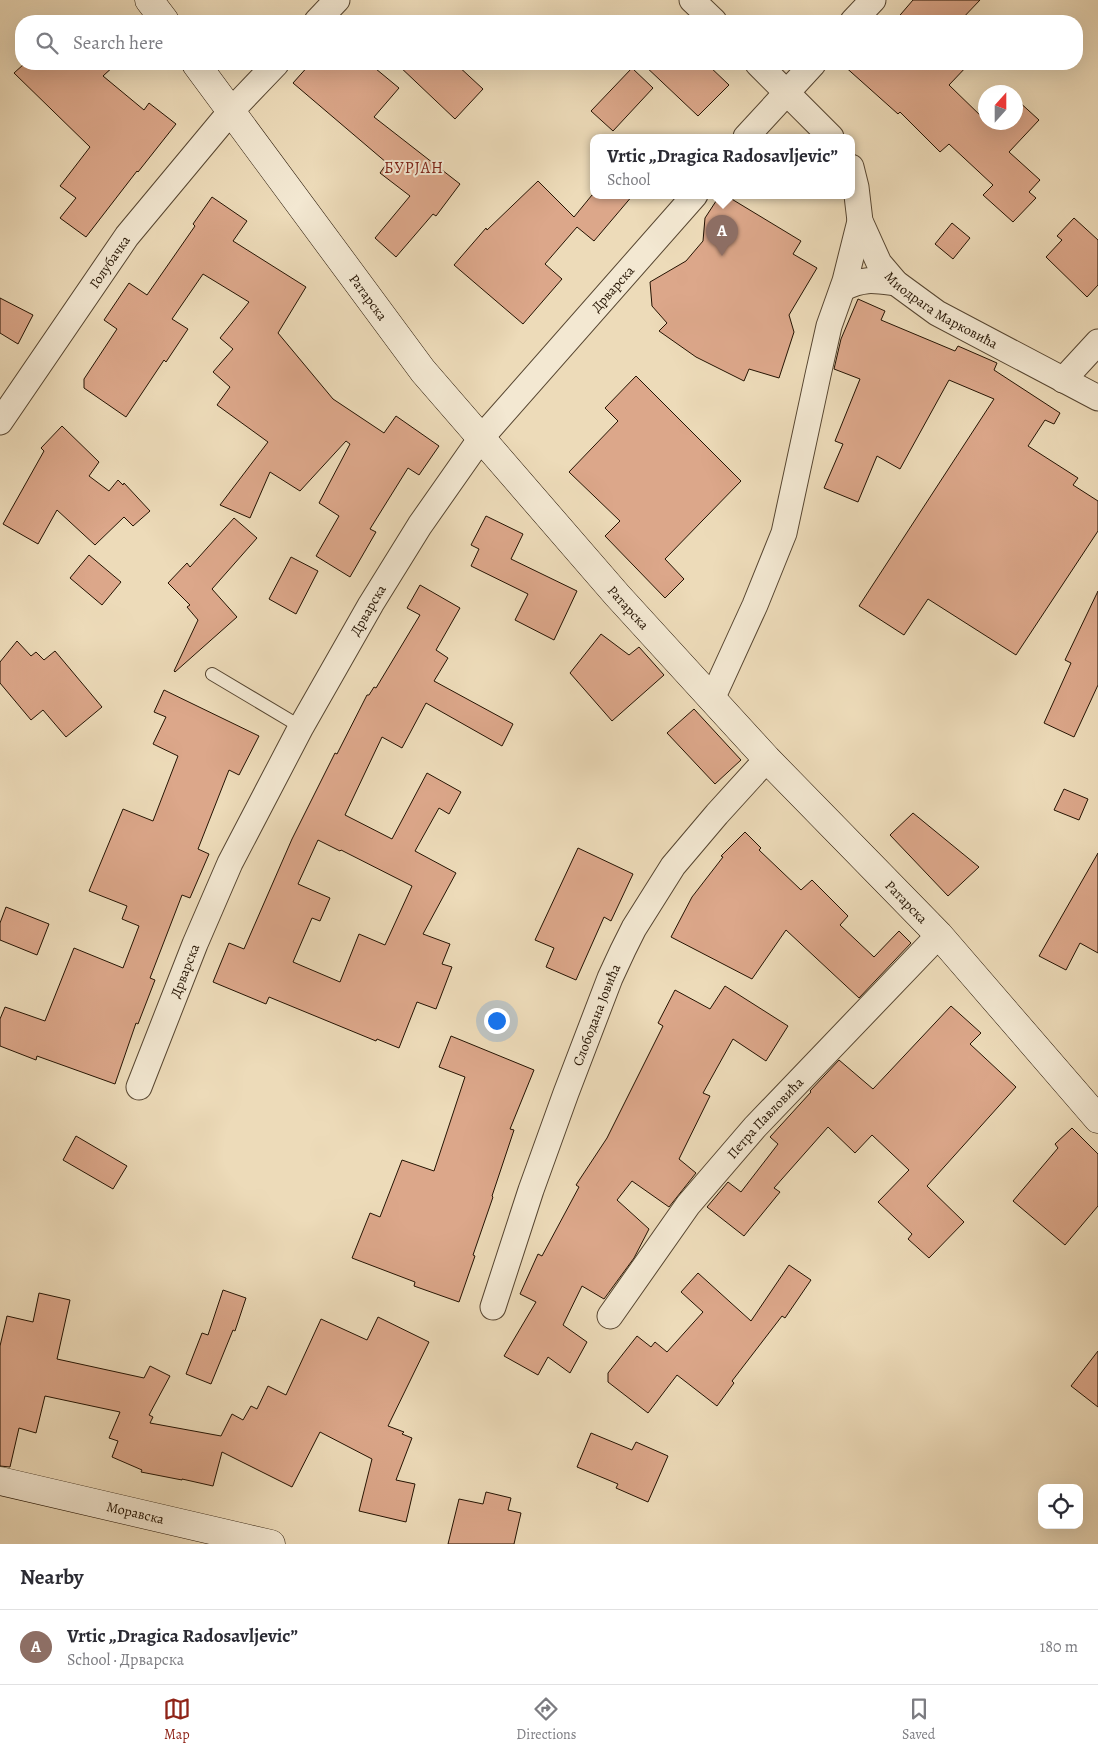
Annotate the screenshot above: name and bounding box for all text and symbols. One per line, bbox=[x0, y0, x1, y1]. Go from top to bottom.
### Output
search box bbox=[15, 15, 1083, 70]
icon: search bbox=[33, 29, 61, 57]
text: Search here bbox=[73, 30, 163, 56]
north arrow bbox=[978, 85, 1023, 130]
popup bbox=[590, 134, 855, 199]
text: Vrtic „Dragica Radosavljevic” bbox=[607, 143, 838, 169]
district label: БУРЈАН bbox=[384, 157, 444, 179]
text: School bbox=[607, 169, 650, 191]
pin: A bbox=[706, 215, 738, 256]
street label: Голубачка bbox=[85, 231, 135, 292]
street label: Дрварска bbox=[587, 261, 639, 316]
street label: Миодрага Марковића bbox=[880, 267, 1002, 353]
street label: Ратарска bbox=[345, 270, 392, 325]
street label: Дрварска bbox=[345, 580, 391, 639]
street label: Ратарска bbox=[603, 581, 654, 634]
street label: Ратарска bbox=[881, 876, 932, 928]
street label: Дрварска bbox=[165, 940, 204, 1000]
street label: Слободана Јовића bbox=[568, 960, 625, 1069]
your location bbox=[484, 1008, 510, 1034]
street label: Петра Павловића bbox=[723, 1073, 808, 1163]
map controls bbox=[1038, 1484, 1083, 1529]
button: locate bbox=[1038, 1484, 1083, 1529]
street label: Моравска bbox=[105, 1497, 167, 1528]
text: Nearby bbox=[20, 1563, 83, 1591]
text: Vrtic „Dragica Radosavljevic” bbox=[67, 1623, 298, 1649]
text: A bbox=[31, 1636, 41, 1658]
text: 180 m bbox=[1040, 1636, 1078, 1658]
text: School · Дрварска bbox=[67, 1649, 184, 1671]
tab: Map bbox=[163, 1695, 191, 1744]
tab: Directions bbox=[516, 1695, 576, 1744]
tab: Saved bbox=[902, 1695, 935, 1744]

